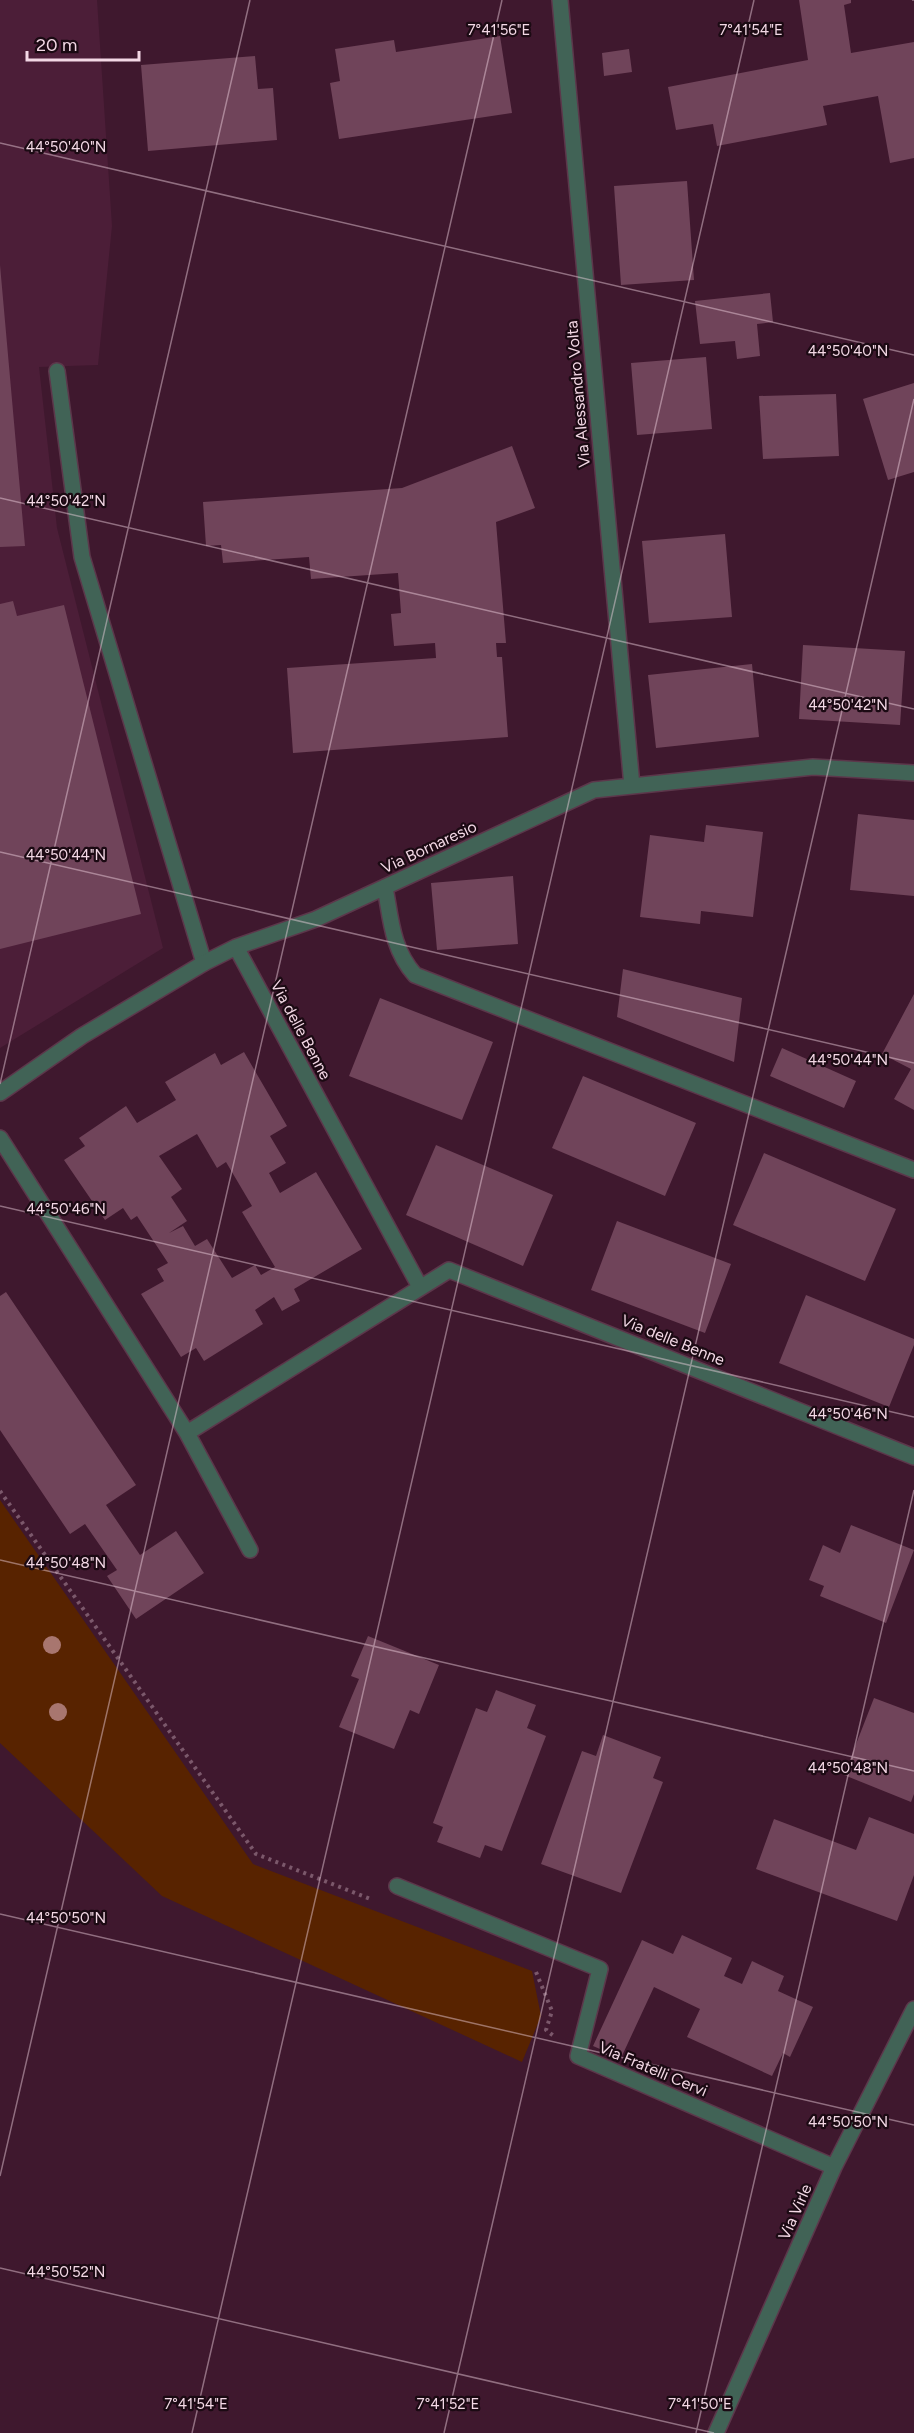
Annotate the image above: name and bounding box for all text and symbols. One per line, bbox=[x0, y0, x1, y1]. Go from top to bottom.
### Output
text: 7°41'56"E bbox=[468, 21, 530, 39]
text: 7°41'54"E bbox=[719, 21, 783, 39]
scale bar bbox=[27, 24, 140, 62]
text: 20 m bbox=[36, 34, 77, 56]
text: 44°50'40"N bbox=[26, 138, 106, 156]
street label: Via Alessandro Volta bbox=[562, 320, 594, 468]
text: 44°50'40"N bbox=[808, 342, 888, 360]
text: 44°50'42"N bbox=[26, 492, 106, 510]
text: 44°50'42"N bbox=[808, 696, 888, 714]
street label: Via Bornaresio bbox=[378, 817, 480, 877]
text: 44°50'44"N bbox=[26, 846, 106, 864]
street label: Via delle Benne bbox=[267, 977, 335, 1083]
text: 44°50'44"N bbox=[808, 1051, 888, 1069]
text: 44°50'46"N bbox=[26, 1200, 106, 1218]
street label: Via delle Benne bbox=[619, 1311, 728, 1369]
text: 44°50'46"N bbox=[808, 1405, 888, 1423]
text: 44°50'48"N bbox=[26, 1554, 106, 1572]
text: 44°50'48"N bbox=[808, 1759, 888, 1777]
text: 44°50'50"N bbox=[26, 1909, 106, 1927]
street label: Via Fratelli Cervi bbox=[596, 2038, 710, 2100]
text: 44°50'50"N bbox=[808, 2113, 888, 2131]
street label: Via Virle bbox=[774, 2181, 816, 2243]
text: 44°50'52"N bbox=[27, 2263, 105, 2281]
text: 7°41'54"E bbox=[164, 2395, 228, 2413]
text: 7°41'52"E bbox=[417, 2395, 479, 2413]
text: 7°41'50"E bbox=[668, 2395, 732, 2413]

